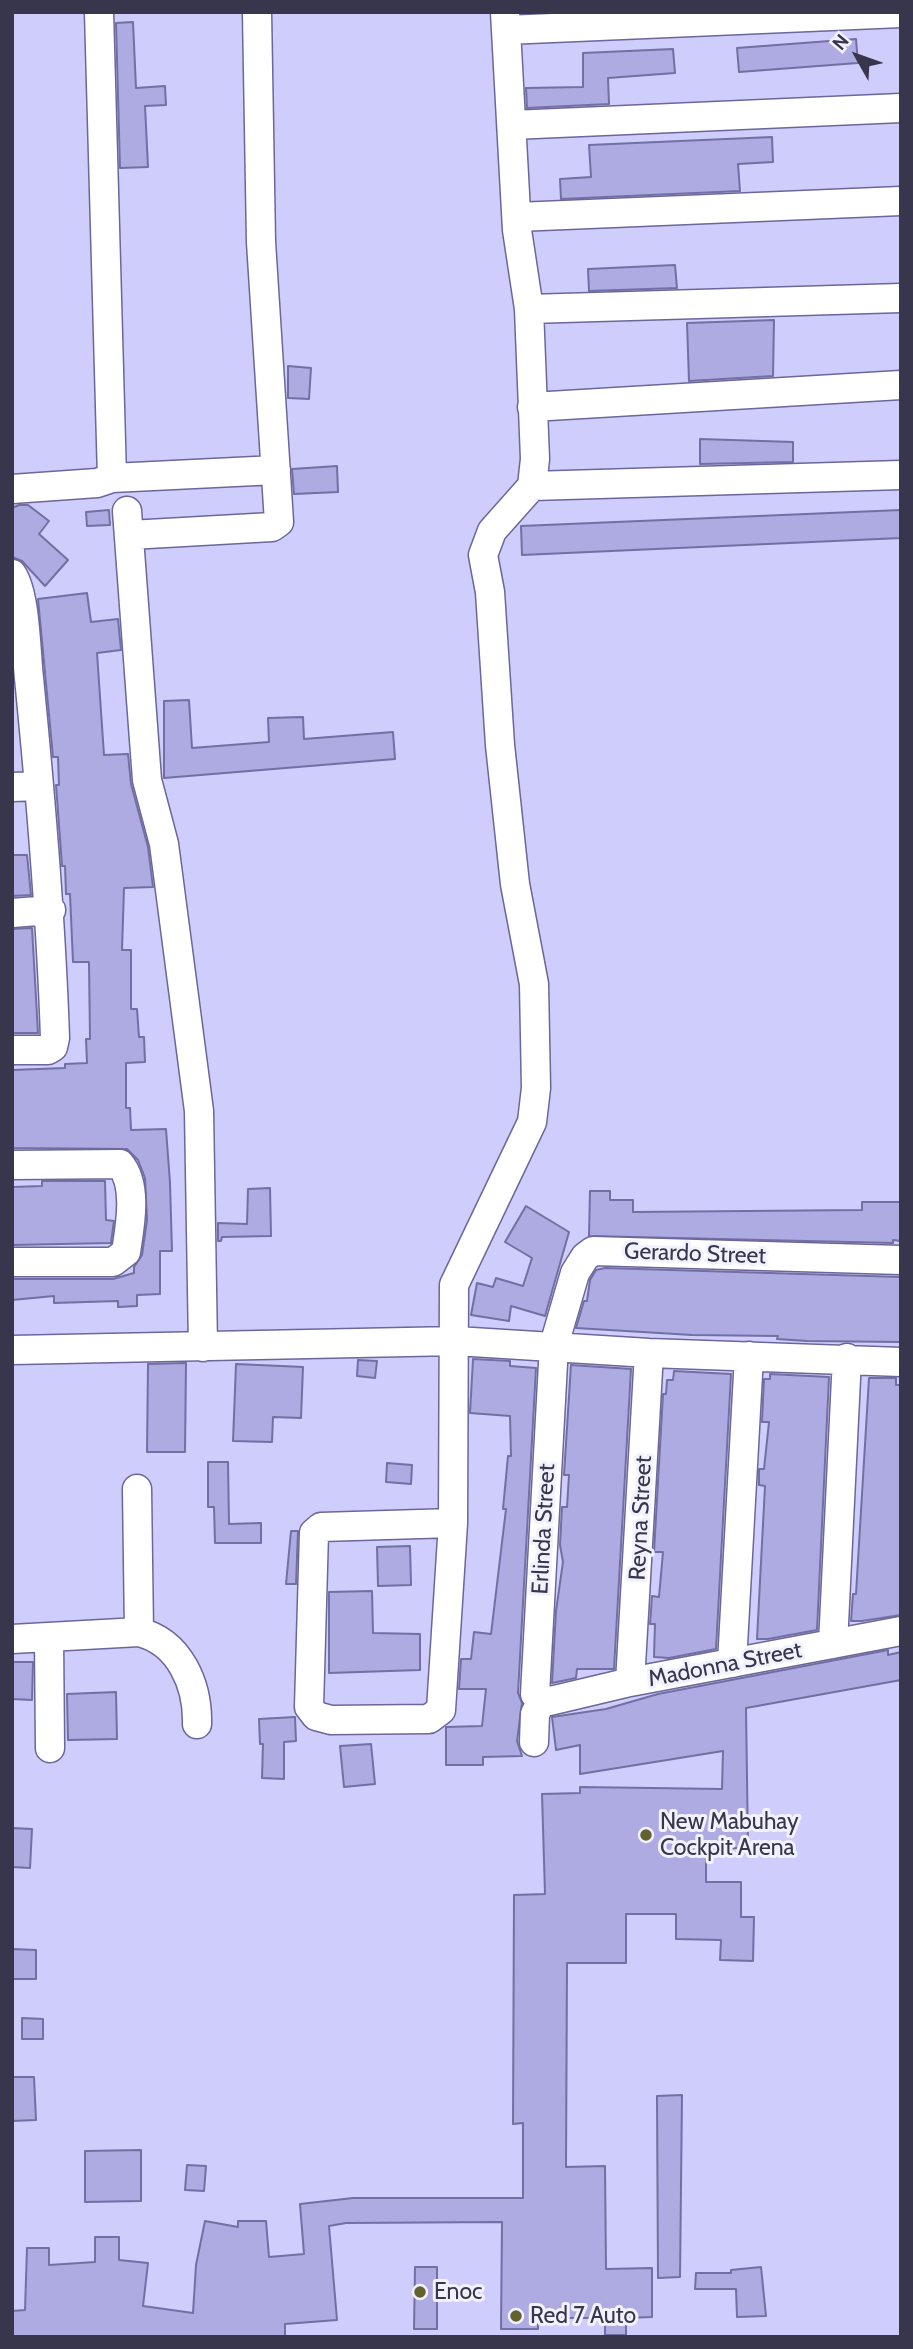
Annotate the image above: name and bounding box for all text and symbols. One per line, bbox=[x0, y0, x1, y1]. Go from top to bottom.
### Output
north arrow bbox=[822, 21, 892, 91]
text: N bbox=[827, 30, 854, 55]
street label: Gerardo Street bbox=[624, 1238, 766, 1270]
street label: Reyna Street bbox=[624, 1455, 658, 1581]
street label: Erlinda Street bbox=[527, 1463, 561, 1595]
street label: Madonna Street bbox=[646, 1637, 804, 1693]
place label: New Mabuhay Cockpit Arena bbox=[660, 1808, 799, 1862]
marker: New Mabuhay Cockpit Arena bbox=[638, 1827, 654, 1843]
place label: Enoc bbox=[434, 2278, 482, 2306]
marker: Enoc bbox=[412, 2284, 428, 2300]
place label: Red 7 Auto bbox=[530, 2302, 636, 2330]
marker: Red 7 Auto bbox=[508, 2308, 524, 2324]

